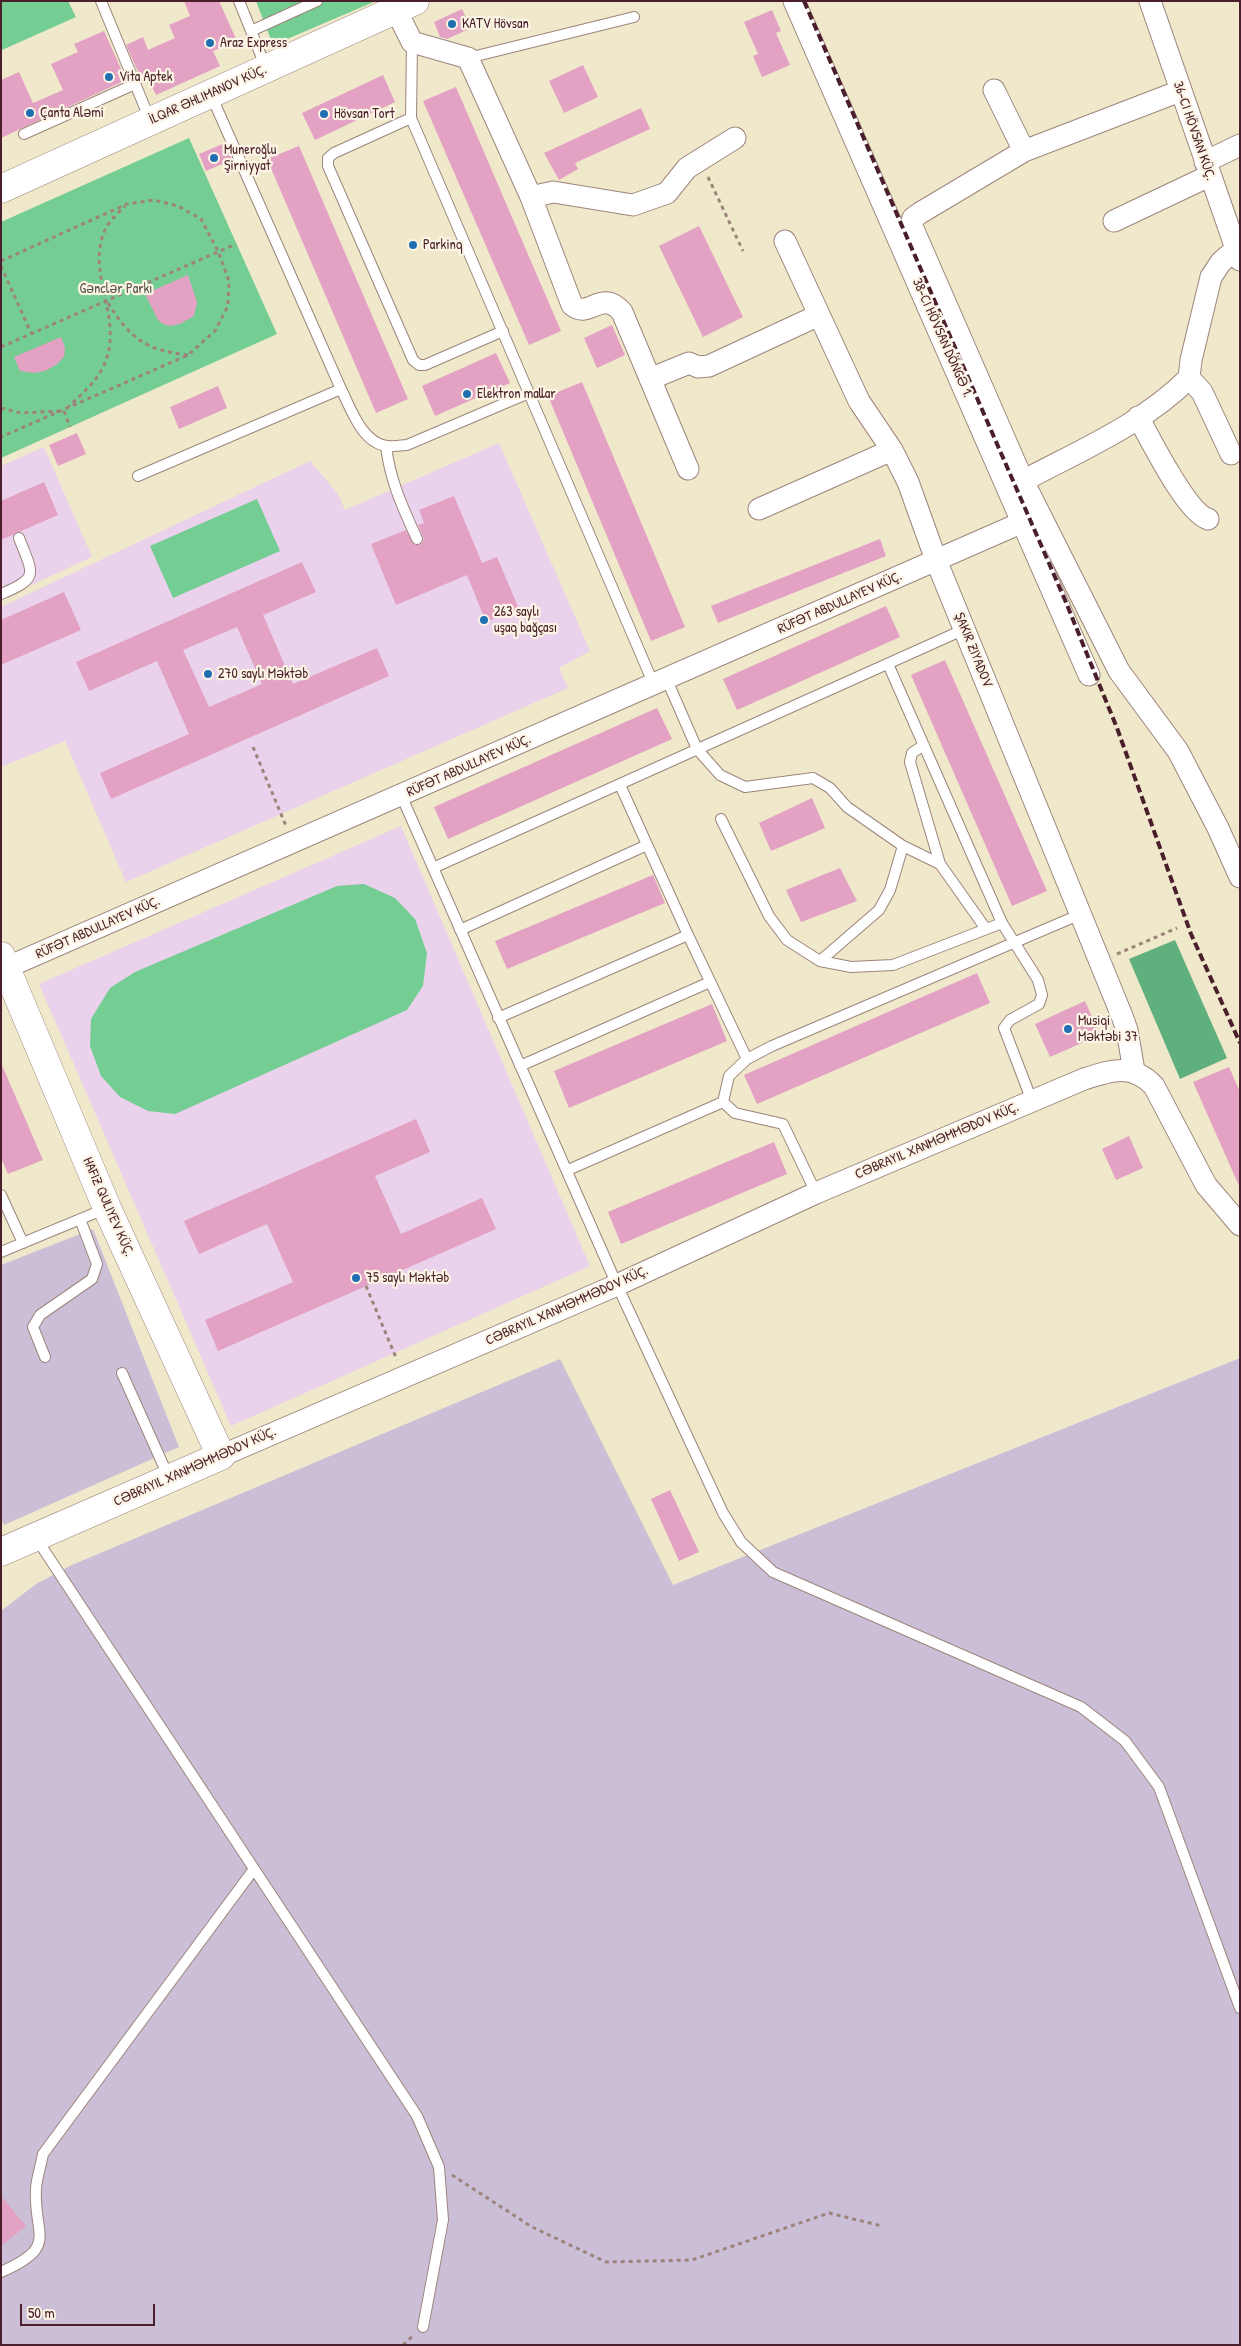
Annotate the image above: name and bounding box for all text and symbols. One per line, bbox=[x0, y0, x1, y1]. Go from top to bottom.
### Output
place label: KATV Hövsan bbox=[462, 16, 529, 32]
marker: KATV Hövsan bbox=[446, 18, 458, 30]
place label: Araz Express bbox=[220, 35, 287, 51]
marker: Araz Express bbox=[204, 37, 216, 49]
street label: İLQAR ƏHLIMANOV KÜÇ. bbox=[147, 62, 269, 128]
place label: Vita Aptek bbox=[119, 69, 173, 85]
marker: Vita Aptek bbox=[103, 71, 115, 83]
street label: 36-CI HÖVSAN KÜÇ. bbox=[1169, 79, 1219, 183]
place label: Çanta Aləmi bbox=[40, 105, 104, 121]
place label: Hövsan Tort bbox=[334, 106, 395, 122]
marker: Çanta Aləmi bbox=[24, 107, 36, 119]
marker: Hövsan Tort bbox=[318, 108, 330, 120]
place label: Muneroğlu Şirniyyat bbox=[224, 142, 276, 174]
marker: Muneroğlu Şirniyyat bbox=[208, 152, 220, 164]
place label: Parkinq bbox=[423, 237, 462, 253]
marker: Parkinq bbox=[407, 239, 419, 251]
street label: 38-CI HÖVSAN DÖNGƏ 1. bbox=[908, 276, 976, 400]
park label: Gənclər Parkı bbox=[80, 281, 152, 297]
place label: Elektron mallar bbox=[477, 386, 556, 402]
marker: Elektron mallar bbox=[461, 388, 473, 400]
street label: RÜFƏT ABDULLAYEV KÜÇ. bbox=[775, 568, 905, 638]
place label: 263 saylı uşaq bağçası bbox=[494, 604, 557, 636]
street label: ŞAKIR ZIYADOV bbox=[950, 610, 996, 690]
marker: 263 saylı uşaq bağçası bbox=[478, 614, 490, 626]
place label: 270 saylı Məktəb bbox=[218, 666, 308, 682]
marker: 270 saylı Məktəb bbox=[202, 668, 214, 680]
street label: RÜFƏT ABDULLAYEV KÜÇ. bbox=[404, 731, 534, 801]
street label: RÜFƏT ABDULLAYEV KÜÇ. bbox=[33, 893, 163, 963]
place label: Musiqi Məktəbi 37 bbox=[1078, 1013, 1138, 1046]
marker: Musiqi Məktəbi 37 bbox=[1062, 1023, 1074, 1035]
street label: CƏBRAYIL XANMƏMMƏDOV KÜÇ. bbox=[853, 1099, 1021, 1183]
street label: HAFIZ QULIYEV KÜÇ. bbox=[79, 1155, 137, 1259]
street label: CƏBRAYIL XANMƏMMƏDOV KÜÇ. bbox=[483, 1262, 651, 1350]
place label: 75 saylı Məktəb bbox=[366, 1270, 449, 1286]
marker: 75 saylı Məktəb bbox=[350, 1272, 362, 1284]
street label: CƏBRAYIL XANMƏMMƏDOV KÜÇ. bbox=[111, 1423, 279, 1511]
scale bar bbox=[22, 2294, 158, 2326]
text: 50 m bbox=[28, 2302, 55, 2323]

